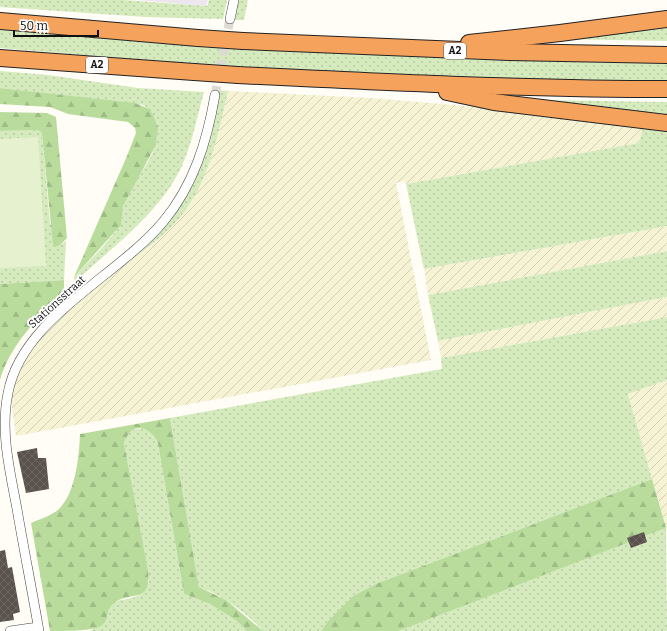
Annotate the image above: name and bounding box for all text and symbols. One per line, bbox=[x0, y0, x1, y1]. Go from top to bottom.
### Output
scale bar bbox=[14, 12, 98, 38]
text: 50 m bbox=[20, 19, 49, 33]
road number: A2 bbox=[444, 43, 466, 59]
road number: A2 bbox=[86, 57, 108, 73]
street label: Stationsstraat bbox=[26, 273, 88, 331]

